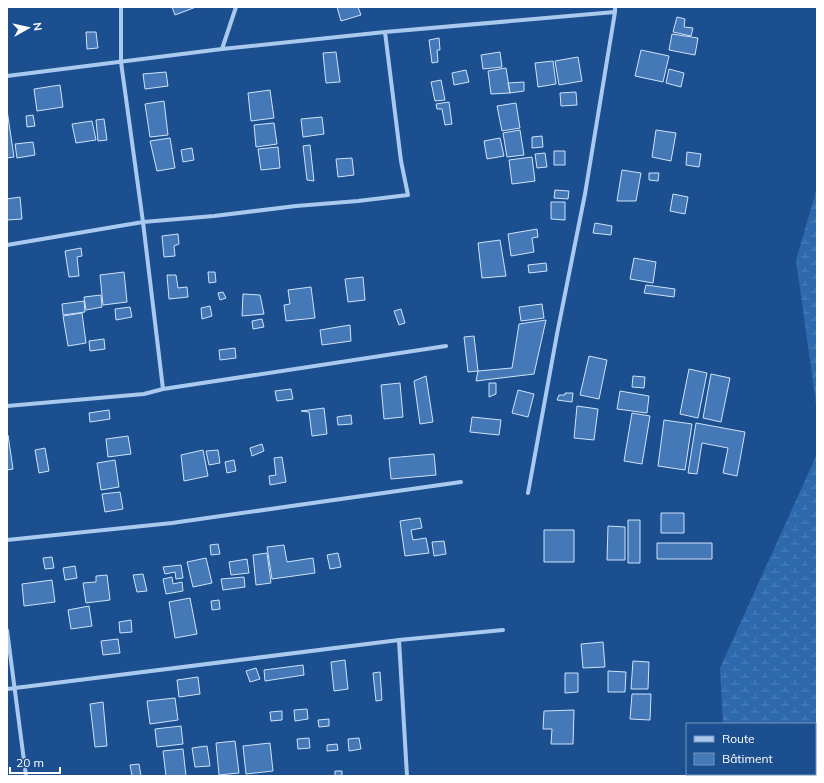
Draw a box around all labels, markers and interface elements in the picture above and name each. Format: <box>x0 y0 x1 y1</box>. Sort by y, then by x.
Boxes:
north arrow <box>8 8 48 48</box>
text: N <box>30 22 45 32</box>
legend <box>686 723 816 775</box>
text: Route <box>722 731 755 746</box>
scale bar <box>10 749 60 775</box>
text: Bâtiment <box>722 751 773 766</box>
text: 20 m <box>16 755 44 770</box>

